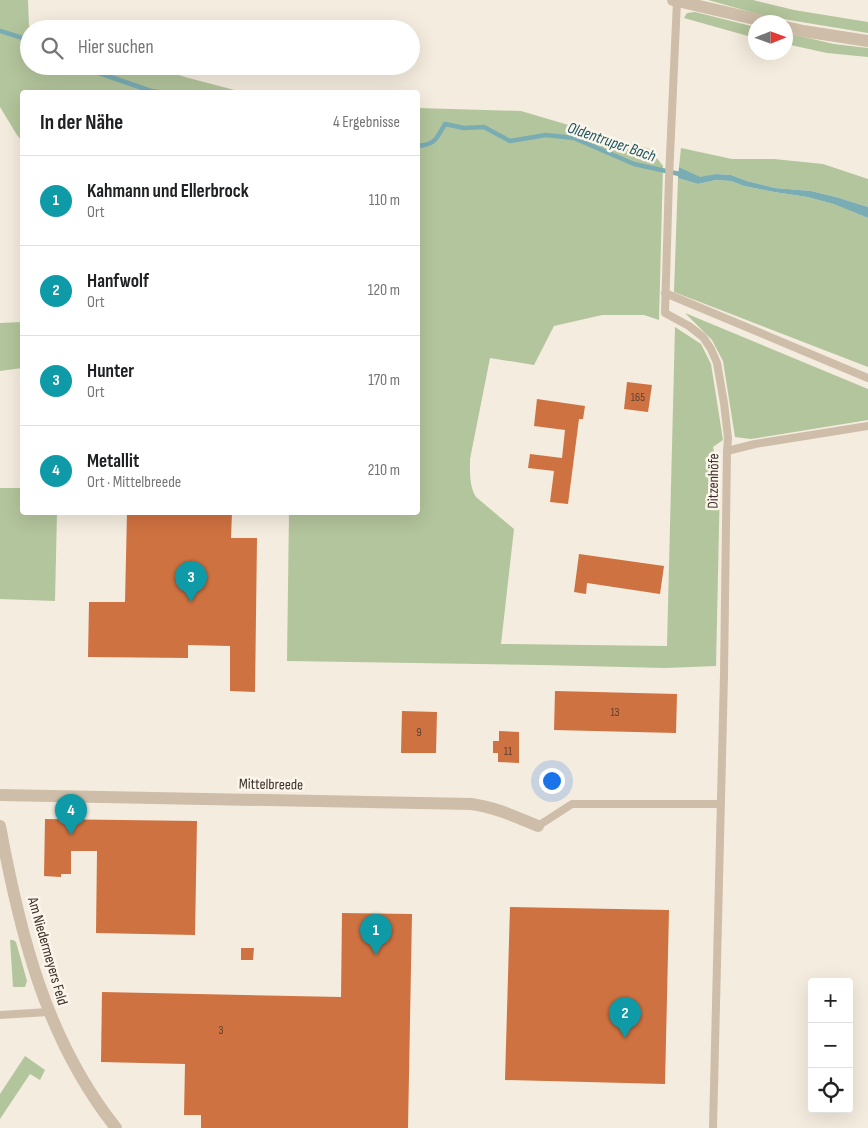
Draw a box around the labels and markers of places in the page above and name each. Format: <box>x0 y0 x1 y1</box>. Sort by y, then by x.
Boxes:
pin: 3 <box>175 561 207 602</box>
pin: 4 <box>55 794 87 835</box>
pin: 1 <box>360 914 392 955</box>
pin: 2 <box>609 997 641 1038</box>

